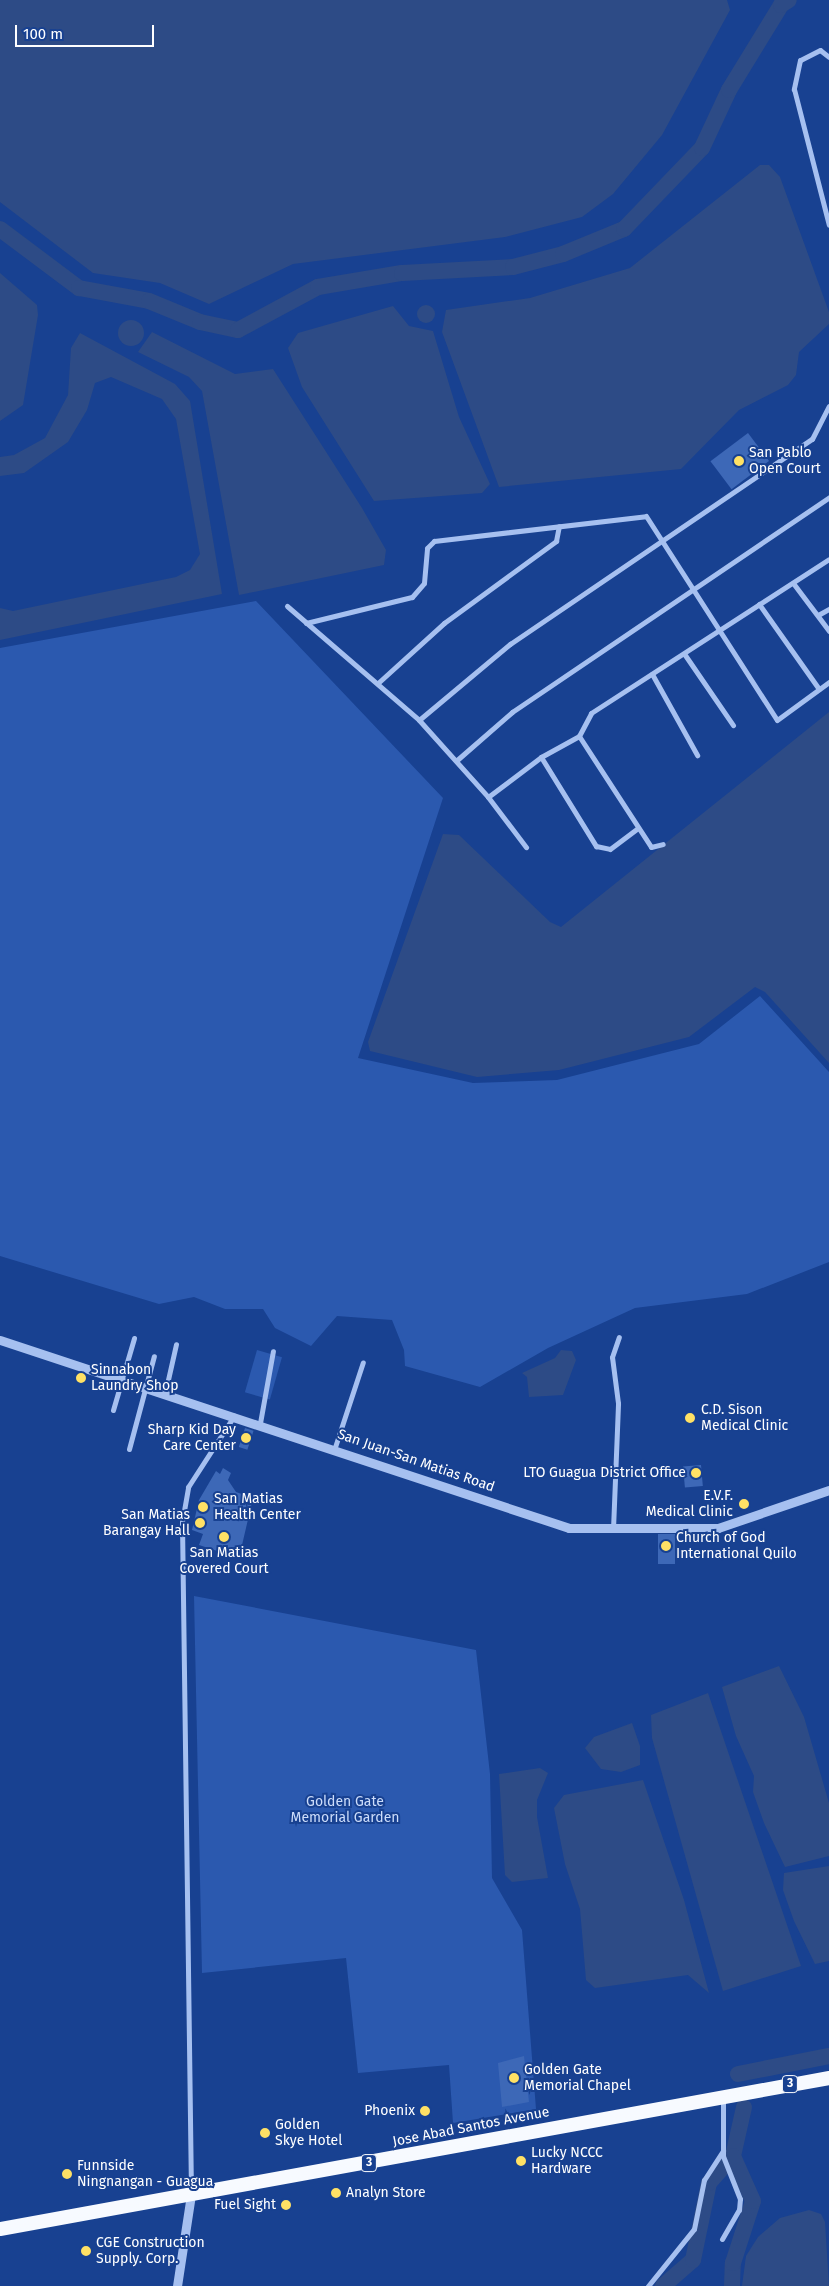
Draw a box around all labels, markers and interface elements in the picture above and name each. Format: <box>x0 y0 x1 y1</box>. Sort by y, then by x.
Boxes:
scale bar <box>18 15 156 47</box>
text: 100 m <box>23 25 63 43</box>
place label: San Pablo Open Court <box>749 445 821 478</box>
marker: San Pablo Open Court <box>733 455 745 467</box>
place label: Sinnabon Laundry Shop <box>91 1362 178 1394</box>
marker: Sinnabon Laundry Shop <box>75 1372 87 1384</box>
place label: C.D. Sison Medical Clinic <box>701 1402 788 1434</box>
marker: C.D. Sison Medical Clinic <box>683 1411 697 1425</box>
place label: Sharp Kid Day Care Center <box>148 1422 236 1454</box>
street label: San Juan-San Matias Road <box>335 1426 497 1496</box>
marker: Sharp Kid Day Care Center <box>240 1432 252 1444</box>
place label: LTO Guagua District Office <box>523 1465 686 1481</box>
marker: LTO Guagua District Office <box>690 1467 702 1479</box>
place label: E.V.F. Medical Clinic <box>646 1488 733 1520</box>
place label: San Matias Health Center <box>214 1491 301 1524</box>
marker: E.V.F. Medical Clinic <box>737 1497 751 1511</box>
marker: San Matias Health Center <box>196 1500 210 1514</box>
place label: San Matias Barangay Hall <box>103 1507 190 1540</box>
marker: San Matias Barangay Hall <box>194 1517 206 1529</box>
place label: Church of God International Quilo <box>676 1530 797 1562</box>
marker: San Matias Covered Court <box>218 1531 230 1543</box>
marker: Church of God International Quilo <box>660 1540 672 1552</box>
place label: San Matias Covered Court <box>179 1545 269 1578</box>
park label: Golden Gate Memorial Garden <box>291 1794 399 1826</box>
place label: Golden Gate Memorial Chapel <box>524 2062 631 2094</box>
marker: Golden Gate Memorial Chapel <box>508 2072 520 2084</box>
road number: 3 <box>781 2074 799 2094</box>
place label: Phoenix <box>364 2103 415 2119</box>
street label: Jose Abad Santos Avenue <box>391 2104 551 2150</box>
marker: Phoenix <box>419 2105 431 2117</box>
place label: Golden Skye Hotel <box>275 2117 342 2150</box>
marker: Golden Skye Hotel <box>259 2127 271 2139</box>
place label: Lucky NCCC Hardware <box>531 2145 603 2178</box>
road number: 3 <box>360 2154 378 2172</box>
marker: Lucky NCCC Hardware <box>515 2155 527 2167</box>
place label: Funnside Ningnangan - Guagua <box>77 2158 213 2190</box>
marker: Funnside Ningnangan - Guagua <box>61 2168 73 2180</box>
place label: Analyn Store <box>346 2185 426 2201</box>
marker: Analyn Store <box>330 2187 342 2199</box>
place label: Fuel Sight <box>214 2197 276 2213</box>
marker: Fuel Sight <box>280 2199 292 2211</box>
place label: CGE Construction Supply. Corp. <box>96 2235 205 2268</box>
marker: CGE Construction Supply. Corp. <box>80 2245 92 2257</box>

